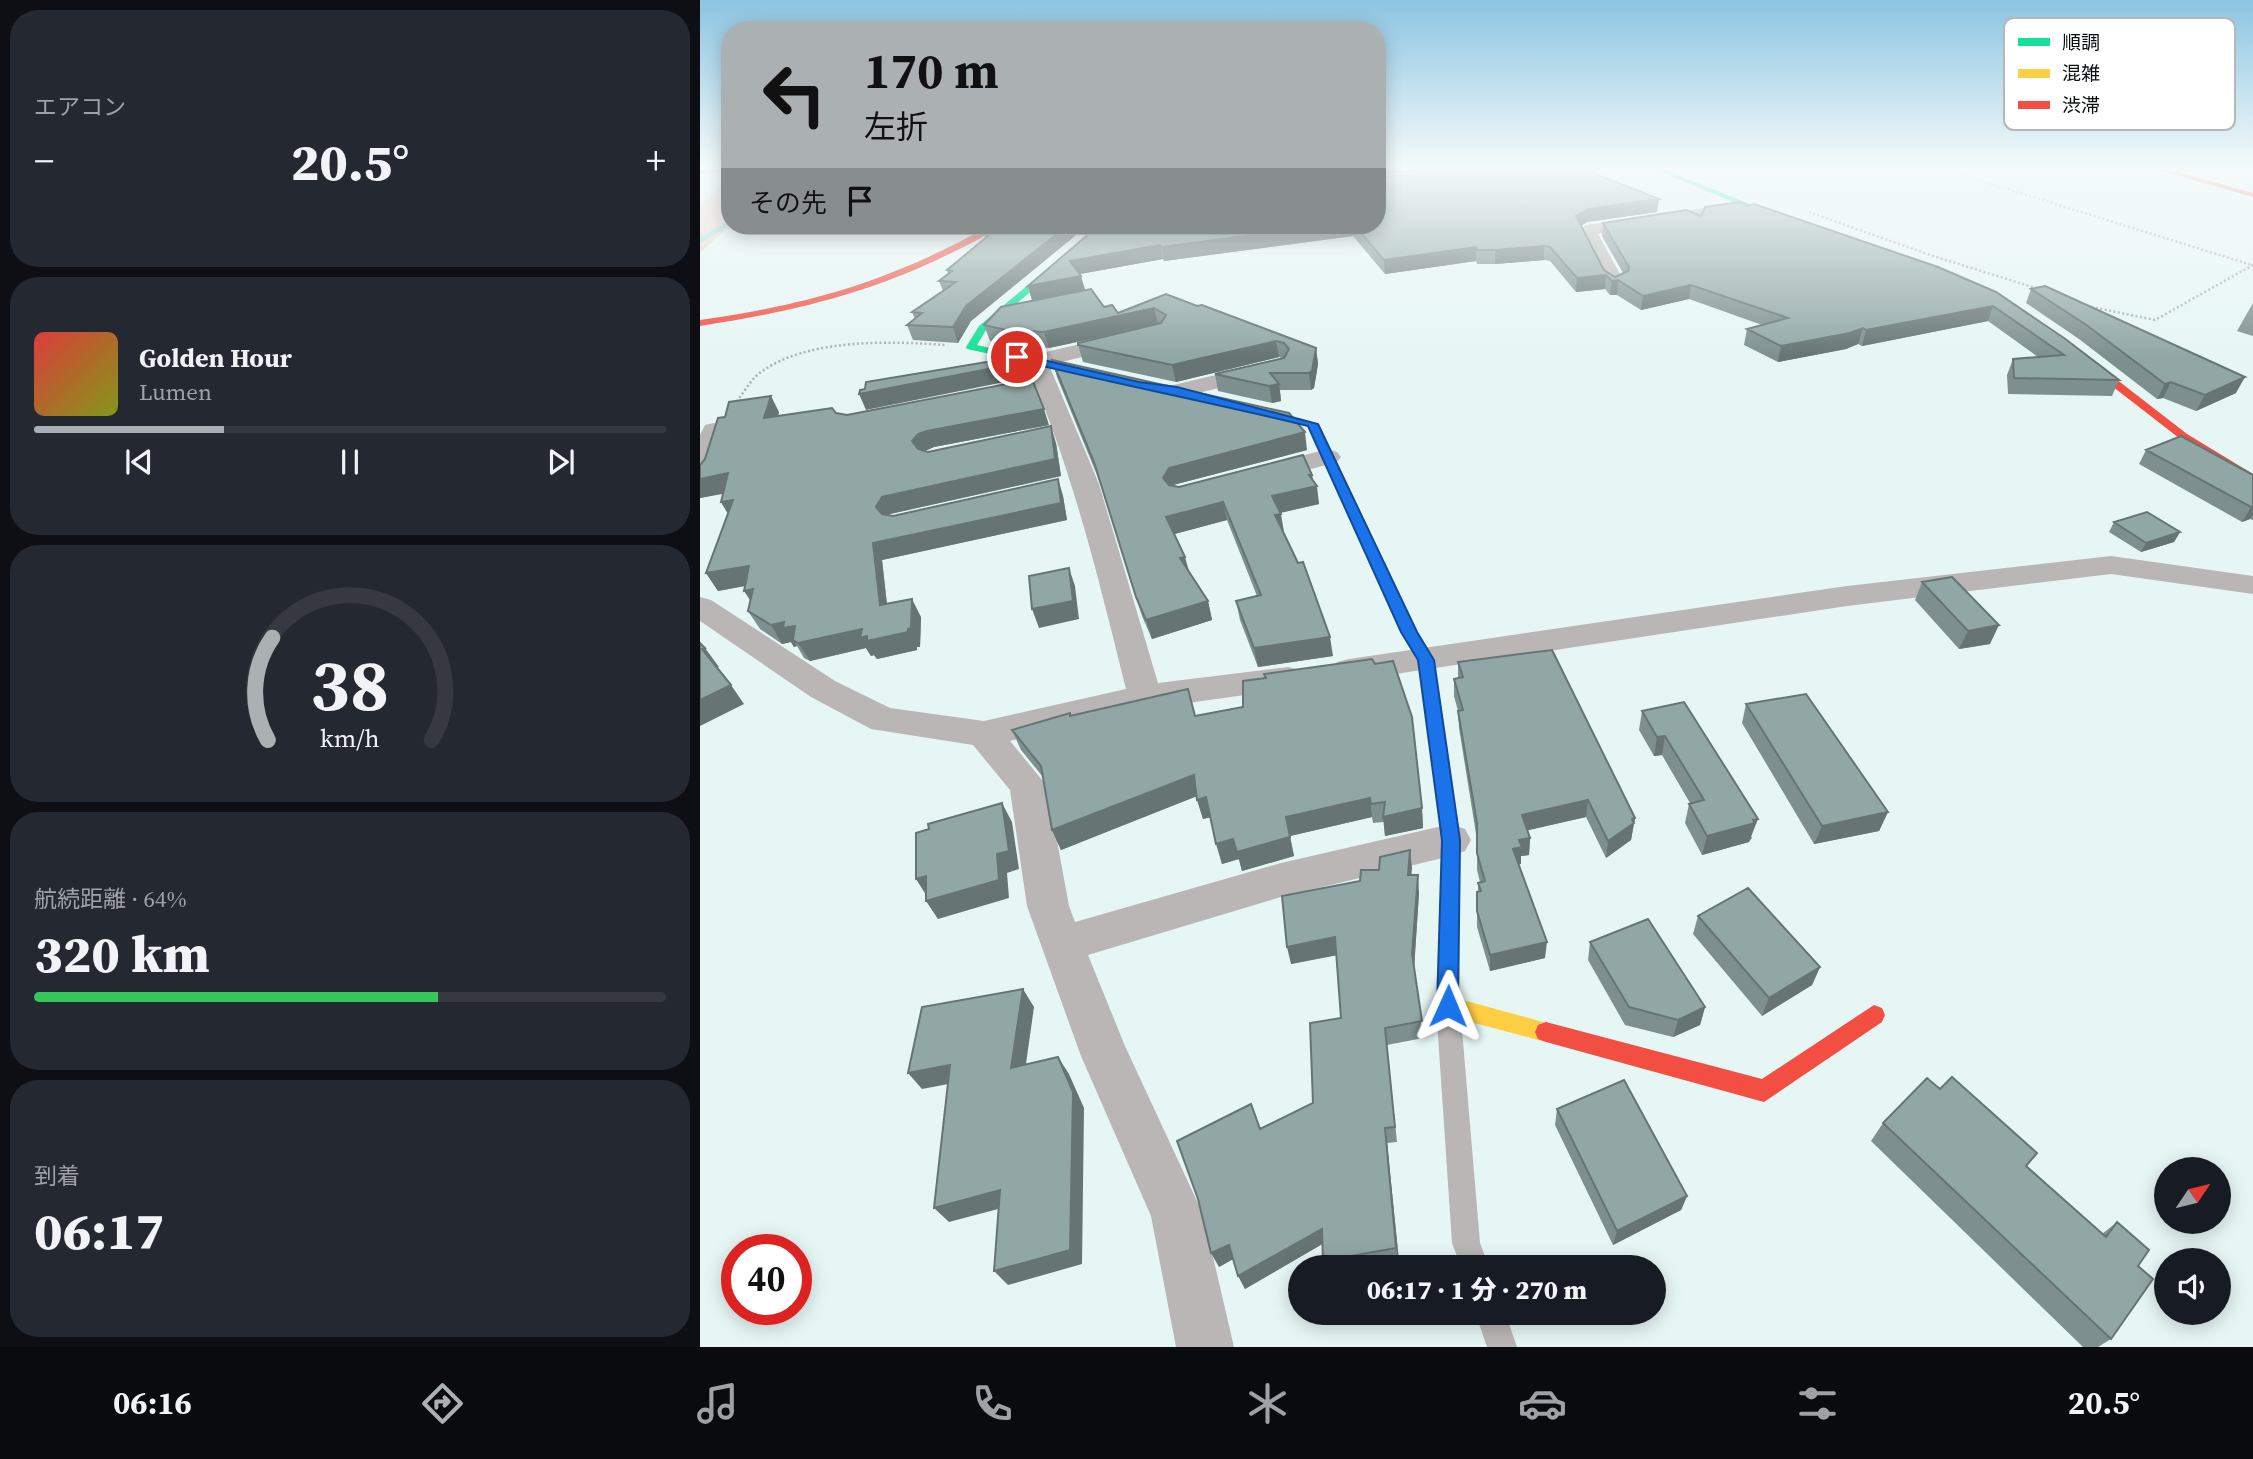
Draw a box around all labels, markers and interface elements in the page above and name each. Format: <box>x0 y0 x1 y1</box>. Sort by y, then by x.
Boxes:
legend <box>2004 18 2235 130</box>
text: 順調 <box>2062 29 2100 55</box>
text: 170 m <box>864 37 999 104</box>
icon: left <box>749 49 840 140</box>
text: 混雑 <box>2062 60 2100 86</box>
text: エアコン <box>34 91 126 123</box>
text: 渋滞 <box>2062 92 2100 118</box>
text: 左折 <box>864 105 928 149</box>
text: 20.5° <box>291 126 409 197</box>
text: − <box>34 135 54 187</box>
text: + <box>646 135 666 187</box>
icon: arrive <box>841 182 879 220</box>
text: その先 <box>749 185 827 221</box>
pin <box>987 327 1047 387</box>
icon: arrive <box>998 338 1036 376</box>
text: Golden Hour <box>139 340 292 376</box>
text: Lumen <box>139 376 212 408</box>
icon: previous <box>120 443 158 481</box>
icon: pause <box>331 443 369 481</box>
icon: next <box>542 443 580 481</box>
text: 38 <box>311 635 389 734</box>
text: km/h <box>320 720 380 754</box>
text: 航続距離 · 64% <box>34 883 187 915</box>
text: 320 km <box>34 918 210 989</box>
position arrow <box>1411 969 1485 1043</box>
north arrow <box>2154 1157 2231 1234</box>
map controls <box>2154 1157 2231 1325</box>
text: 到着 <box>34 1160 80 1192</box>
text: 06:17 <box>34 1195 164 1266</box>
speed limit sign: 40 <box>721 1234 812 1325</box>
button: sound <box>2154 1248 2231 1325</box>
text: 06:17 · 1 分 · 270 m <box>1367 1272 1587 1308</box>
icon: directions <box>418 1379 467 1428</box>
icon: music <box>693 1379 742 1428</box>
icon: phone <box>968 1379 1017 1428</box>
icon: climate <box>1243 1379 1292 1428</box>
icon: car <box>1518 1379 1567 1428</box>
icon: filters <box>1793 1379 1842 1428</box>
text: 06:16 <box>113 1381 192 1425</box>
text: 20.5° <box>2068 1381 2140 1425</box>

